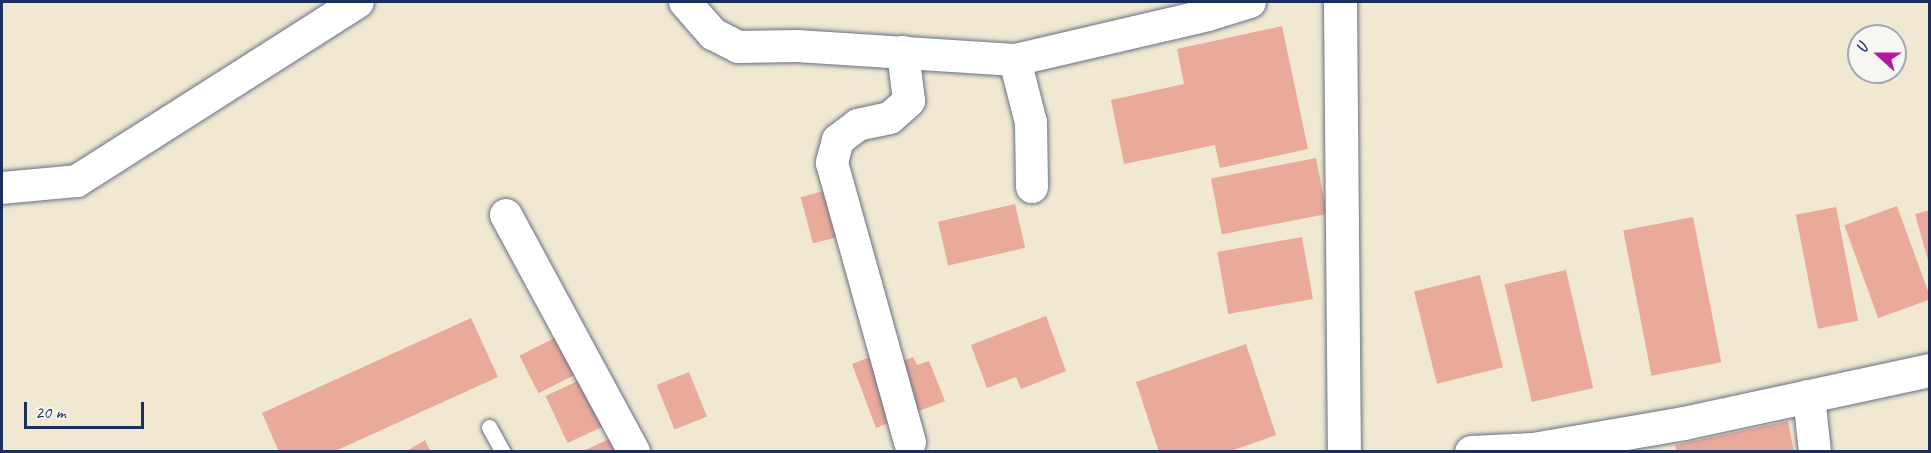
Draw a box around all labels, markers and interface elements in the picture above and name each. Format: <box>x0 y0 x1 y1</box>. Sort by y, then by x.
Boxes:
north arrow <box>1847 24 1907 84</box>
text: U <box>1851 41 1873 55</box>
scale bar <box>27 390 147 428</box>
text: 20 m <box>35 401 66 423</box>

